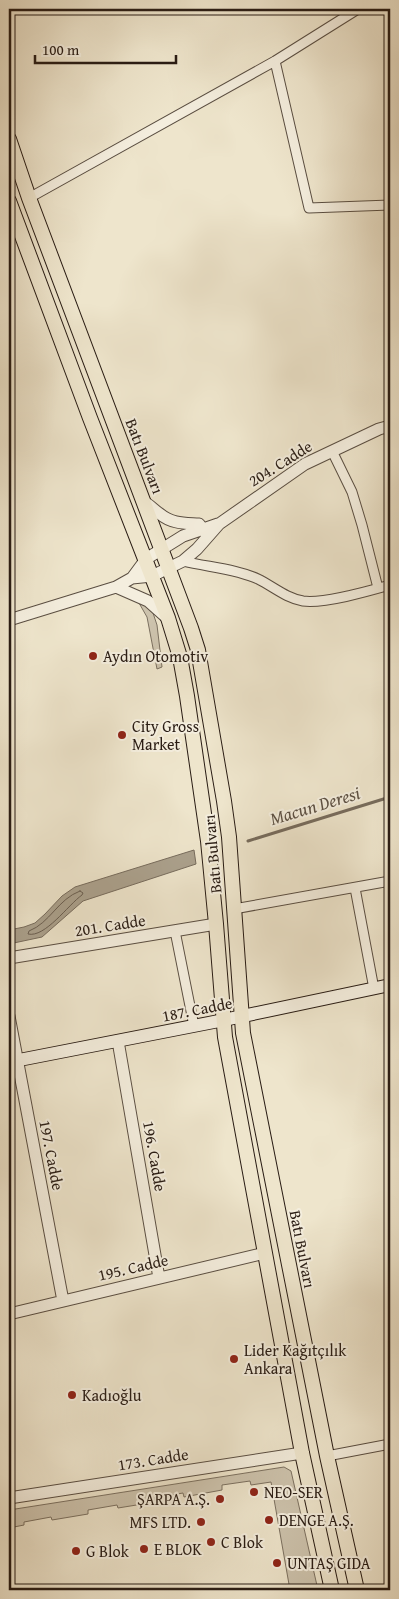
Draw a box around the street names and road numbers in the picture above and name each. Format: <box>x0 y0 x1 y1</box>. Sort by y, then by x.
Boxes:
street label: Batı Bulvarı <box>120 415 171 498</box>
street label: 204. Cadde <box>243 434 317 492</box>
street label: Batı Bulvarı <box>197 813 227 894</box>
street label: 201. Cadde <box>73 908 147 942</box>
street label: 187. Cadde <box>160 990 234 1028</box>
street label: 197. Cadde <box>33 1118 71 1192</box>
street label: 196. Cadde <box>137 1119 173 1193</box>
street label: Batı Bulvarı <box>284 1208 322 1290</box>
street label: 195. Cadde <box>96 1247 170 1287</box>
street label: 173. Cadde <box>116 1442 190 1476</box>

